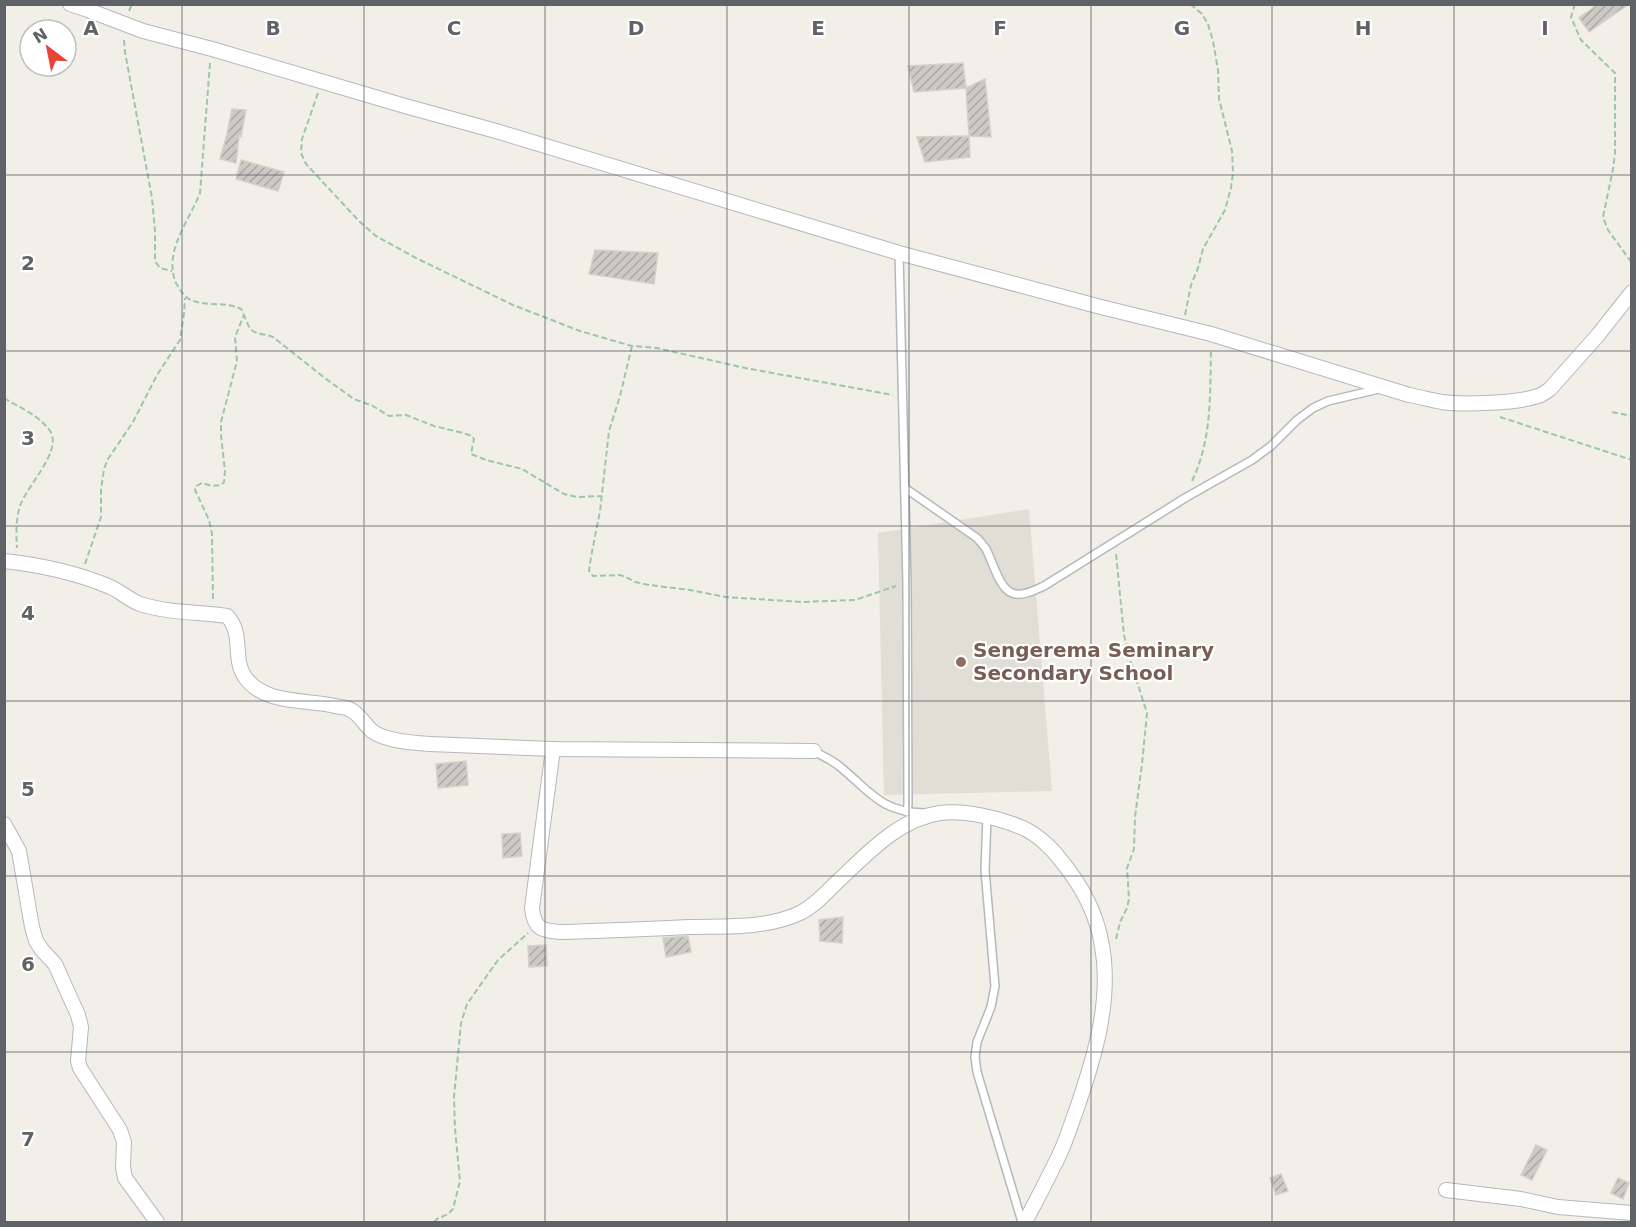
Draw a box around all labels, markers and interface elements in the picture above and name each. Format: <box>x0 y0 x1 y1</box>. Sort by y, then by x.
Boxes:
text: A <box>83 16 99 40</box>
text: B <box>265 16 281 40</box>
text: C <box>447 16 461 40</box>
text: D <box>628 16 644 40</box>
text: E <box>811 16 825 40</box>
text: F <box>993 16 1007 40</box>
text: G <box>1174 16 1190 40</box>
text: H <box>1355 16 1371 40</box>
text: I <box>1541 16 1549 40</box>
north arrow <box>18 18 78 78</box>
text: N <box>30 24 51 47</box>
text: 2 <box>21 251 35 275</box>
text: 3 <box>21 426 35 450</box>
text: 4 <box>21 601 35 625</box>
place label: Sengerema Seminary Secondary School <box>973 638 1214 685</box>
marker: Sengerema Seminary Secondary School <box>954 655 968 669</box>
text: 5 <box>21 777 35 801</box>
text: 6 <box>21 952 35 976</box>
text: 7 <box>21 1127 35 1151</box>

